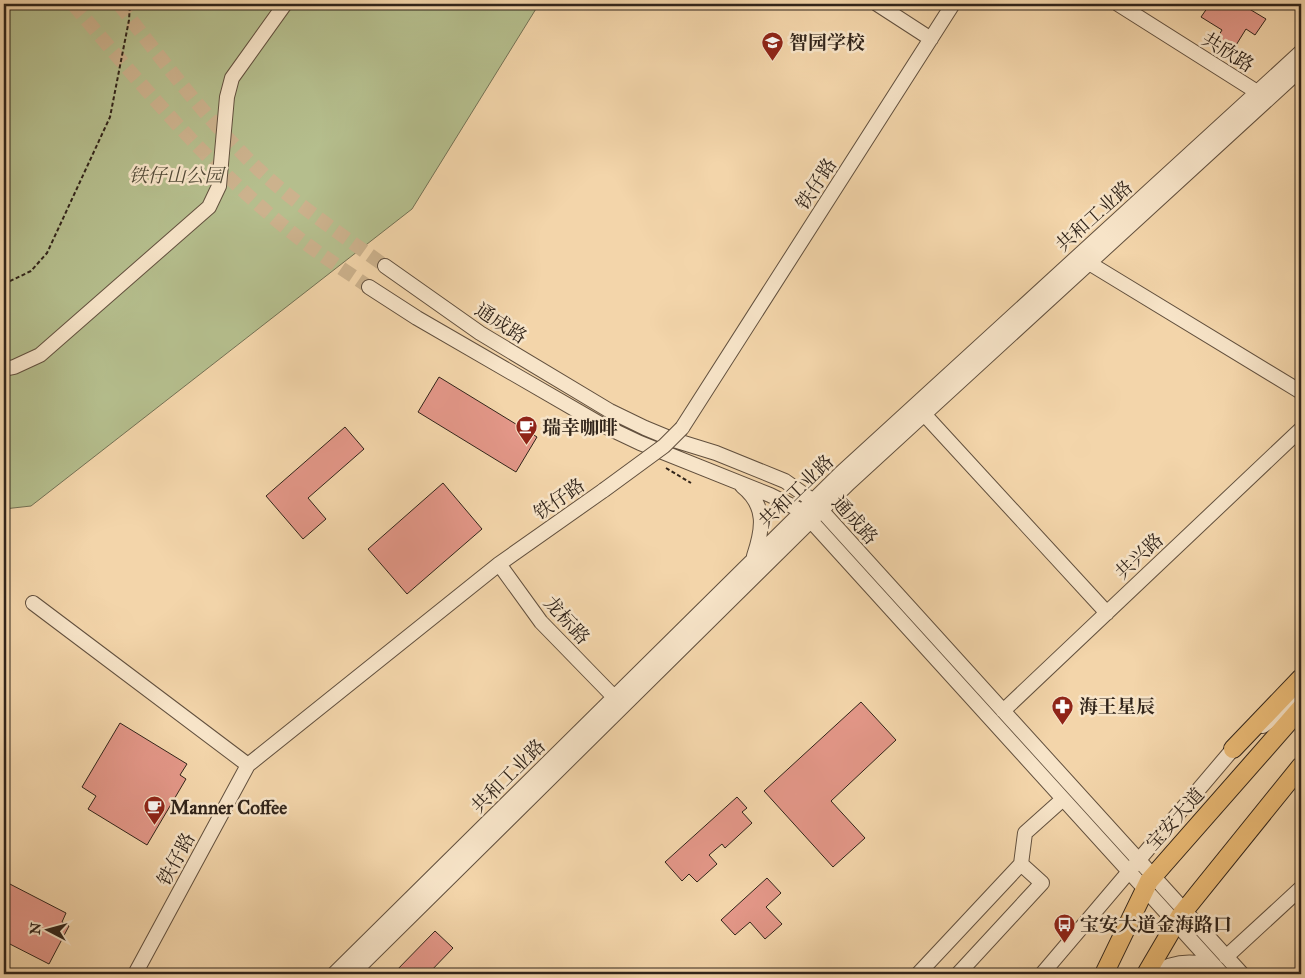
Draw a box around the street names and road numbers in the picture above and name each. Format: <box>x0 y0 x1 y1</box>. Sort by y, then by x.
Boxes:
street label: 共欣路 <box>1198 27 1258 77</box>
street label: 铁仔路 <box>791 154 841 214</box>
street label: 共和工业路 <box>1051 176 1137 256</box>
street label: 通成路 <box>471 298 531 348</box>
street label: 共和工业路 <box>754 450 838 532</box>
street label: 铁仔路 <box>529 473 589 525</box>
street label: 通成路 <box>827 491 883 549</box>
street label: 共兴路 <box>1110 528 1168 584</box>
street label: 龙标路 <box>539 591 595 649</box>
street label: 共和工业路 <box>466 734 550 818</box>
street label: 宝安大道 <box>1141 783 1209 855</box>
street label: 铁仔路 <box>152 828 200 890</box>

